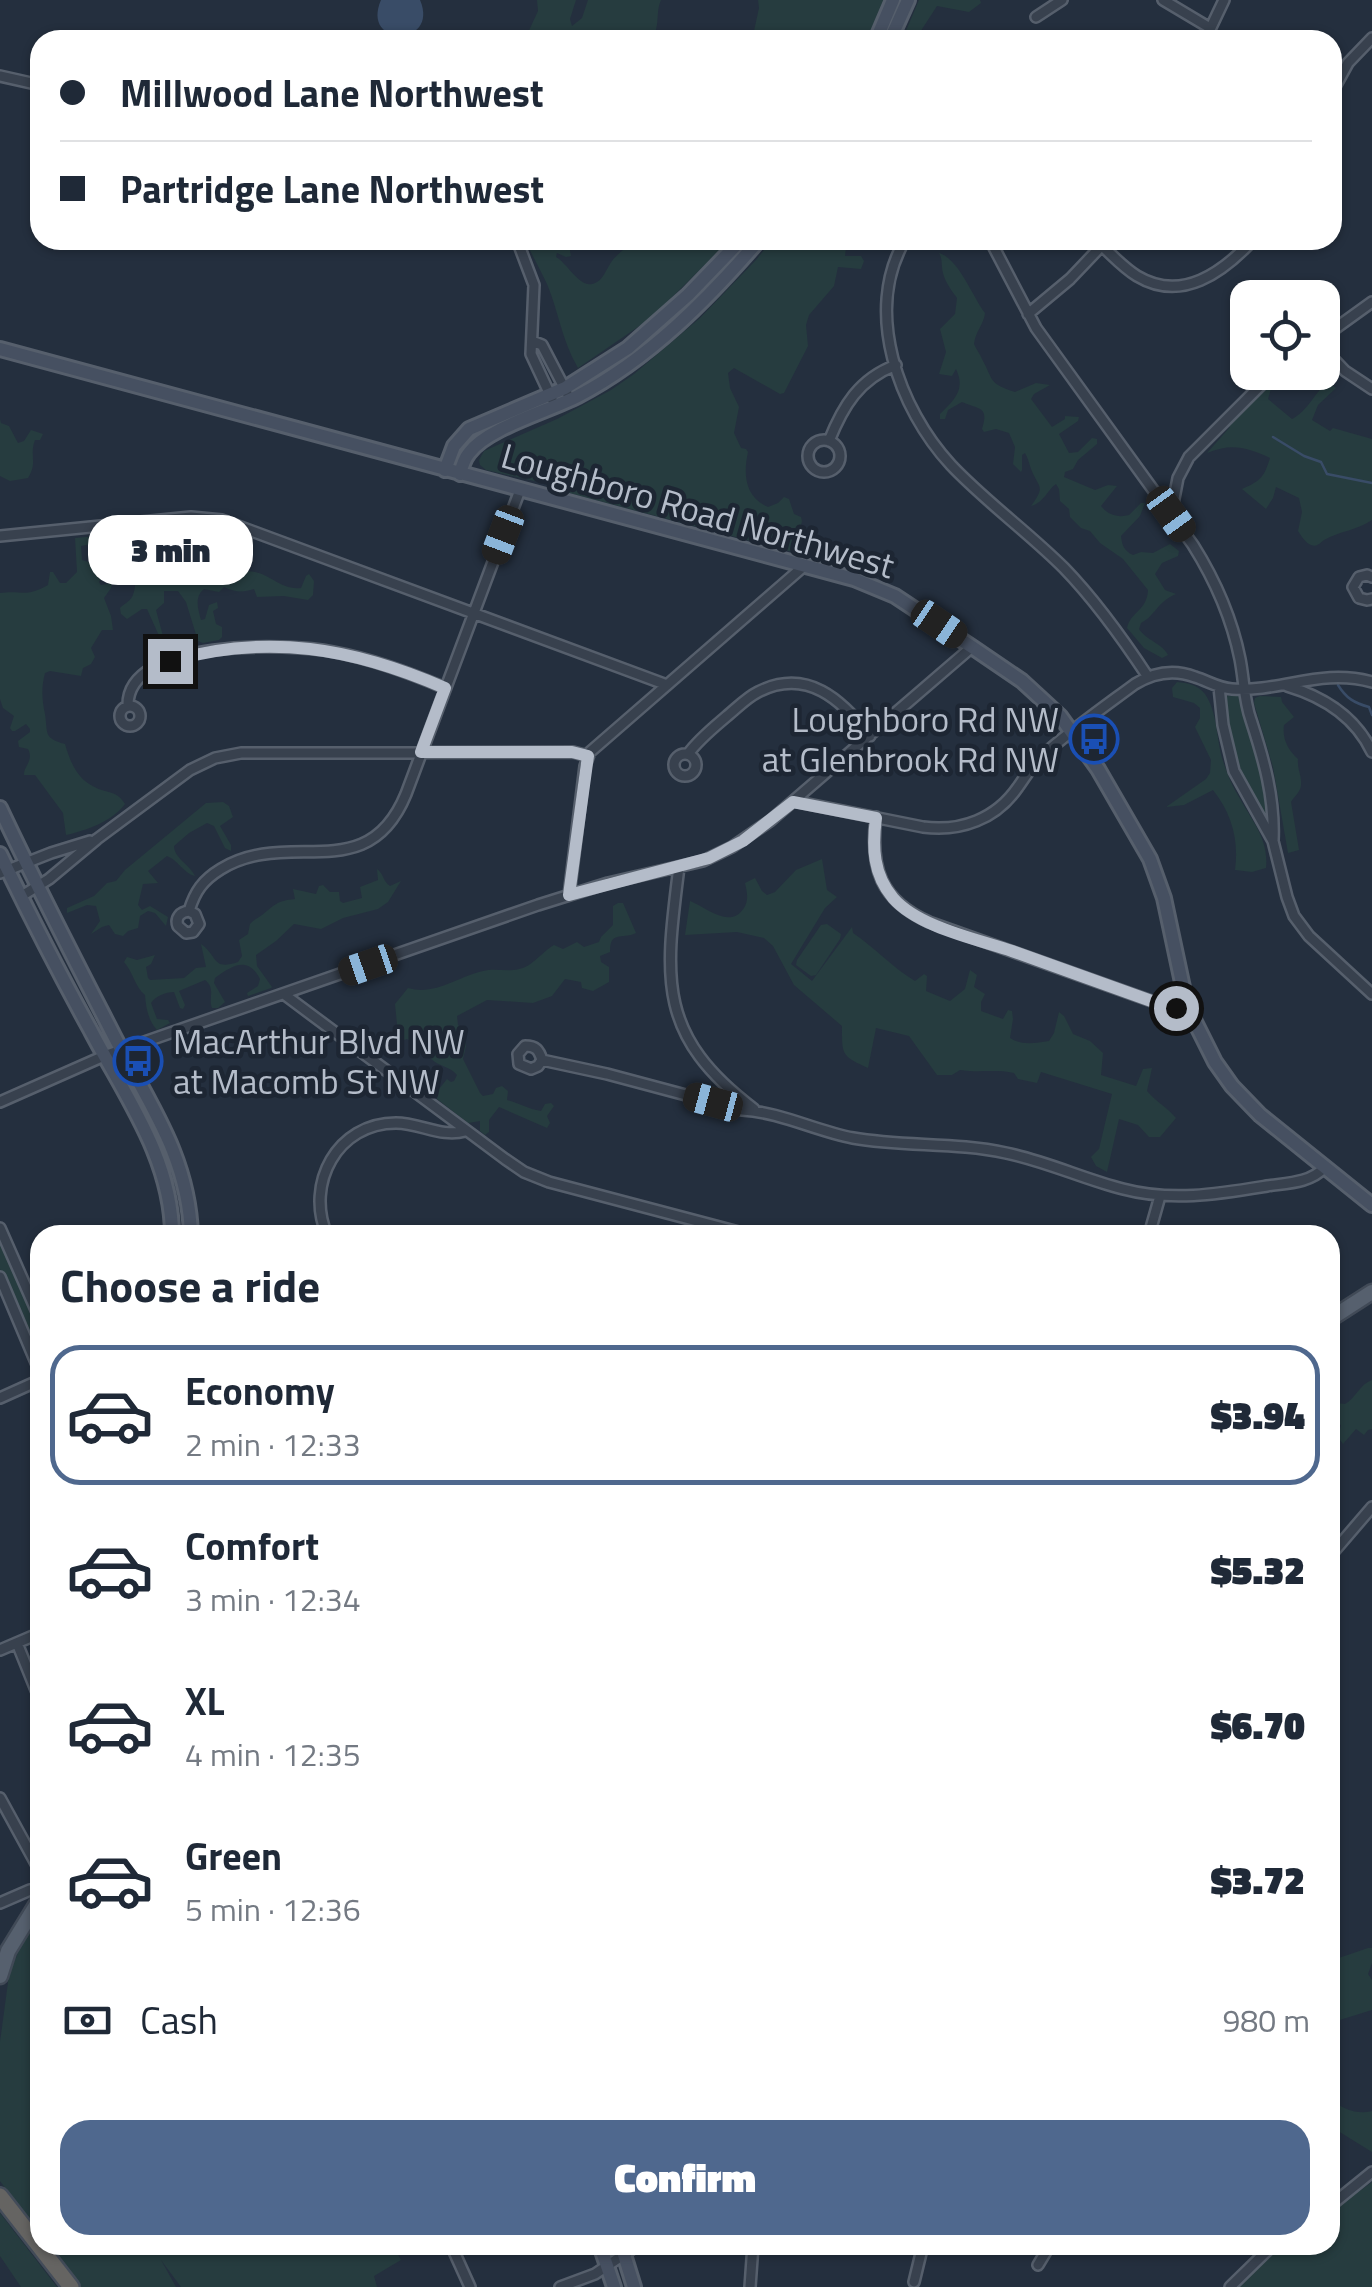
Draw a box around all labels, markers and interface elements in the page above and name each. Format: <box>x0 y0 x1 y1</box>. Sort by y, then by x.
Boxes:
text: Millwood Lane Northwest <box>120 64 544 122</box>
text: Partridge Lane Northwest <box>120 160 544 218</box>
map controls <box>1230 280 1340 390</box>
button: locate <box>1230 280 1340 390</box>
street label: Loughboro Road Northwest <box>495 428 901 592</box>
car <box>1141 481 1201 547</box>
car <box>478 502 528 568</box>
callout: 3 min <box>88 516 252 586</box>
text: 3 min <box>131 526 210 574</box>
car <box>906 595 972 653</box>
route end <box>148 639 193 684</box>
place label: Loughboro Rd NW at Glenbrook Rd NW <box>762 692 1059 786</box>
bus stop icon: Loughboro Rd NW at Glenbrook Rd NW <box>1068 713 1120 765</box>
car <box>335 941 401 989</box>
route start <box>1154 986 1199 1031</box>
place label: MacArthur Blvd NW at Macomb St NW <box>173 1014 465 1108</box>
bus stop icon: MacArthur Blvd NW at Macomb St NW <box>112 1035 164 1087</box>
car <box>680 1080 746 1124</box>
text: Choose a ride <box>60 1251 320 1319</box>
text: Economy <box>185 1362 335 1420</box>
icon: car <box>65 1370 155 1460</box>
text: $3.94 <box>1211 1386 1305 1444</box>
text: 2 min · 12:33 <box>185 1420 361 1468</box>
text: Comfort <box>185 1517 319 1575</box>
icon: car <box>65 1525 155 1615</box>
text: $5.32 <box>1211 1541 1305 1599</box>
text: 3 min · 12:34 <box>185 1575 361 1623</box>
text: XL <box>185 1672 225 1730</box>
icon: car <box>65 1680 155 1770</box>
text: $6.70 <box>1211 1696 1305 1754</box>
text: 4 min · 12:35 <box>185 1730 361 1778</box>
text: Green <box>185 1827 282 1885</box>
icon: car <box>65 1835 155 1925</box>
text: $3.72 <box>1211 1851 1305 1909</box>
text: 5 min · 12:36 <box>185 1885 361 1933</box>
text: Cash <box>140 1991 218 2049</box>
icon: cash <box>60 1993 115 2048</box>
text: 980 m <box>1222 1996 1310 2044</box>
button: Confirm <box>60 2120 1310 2235</box>

